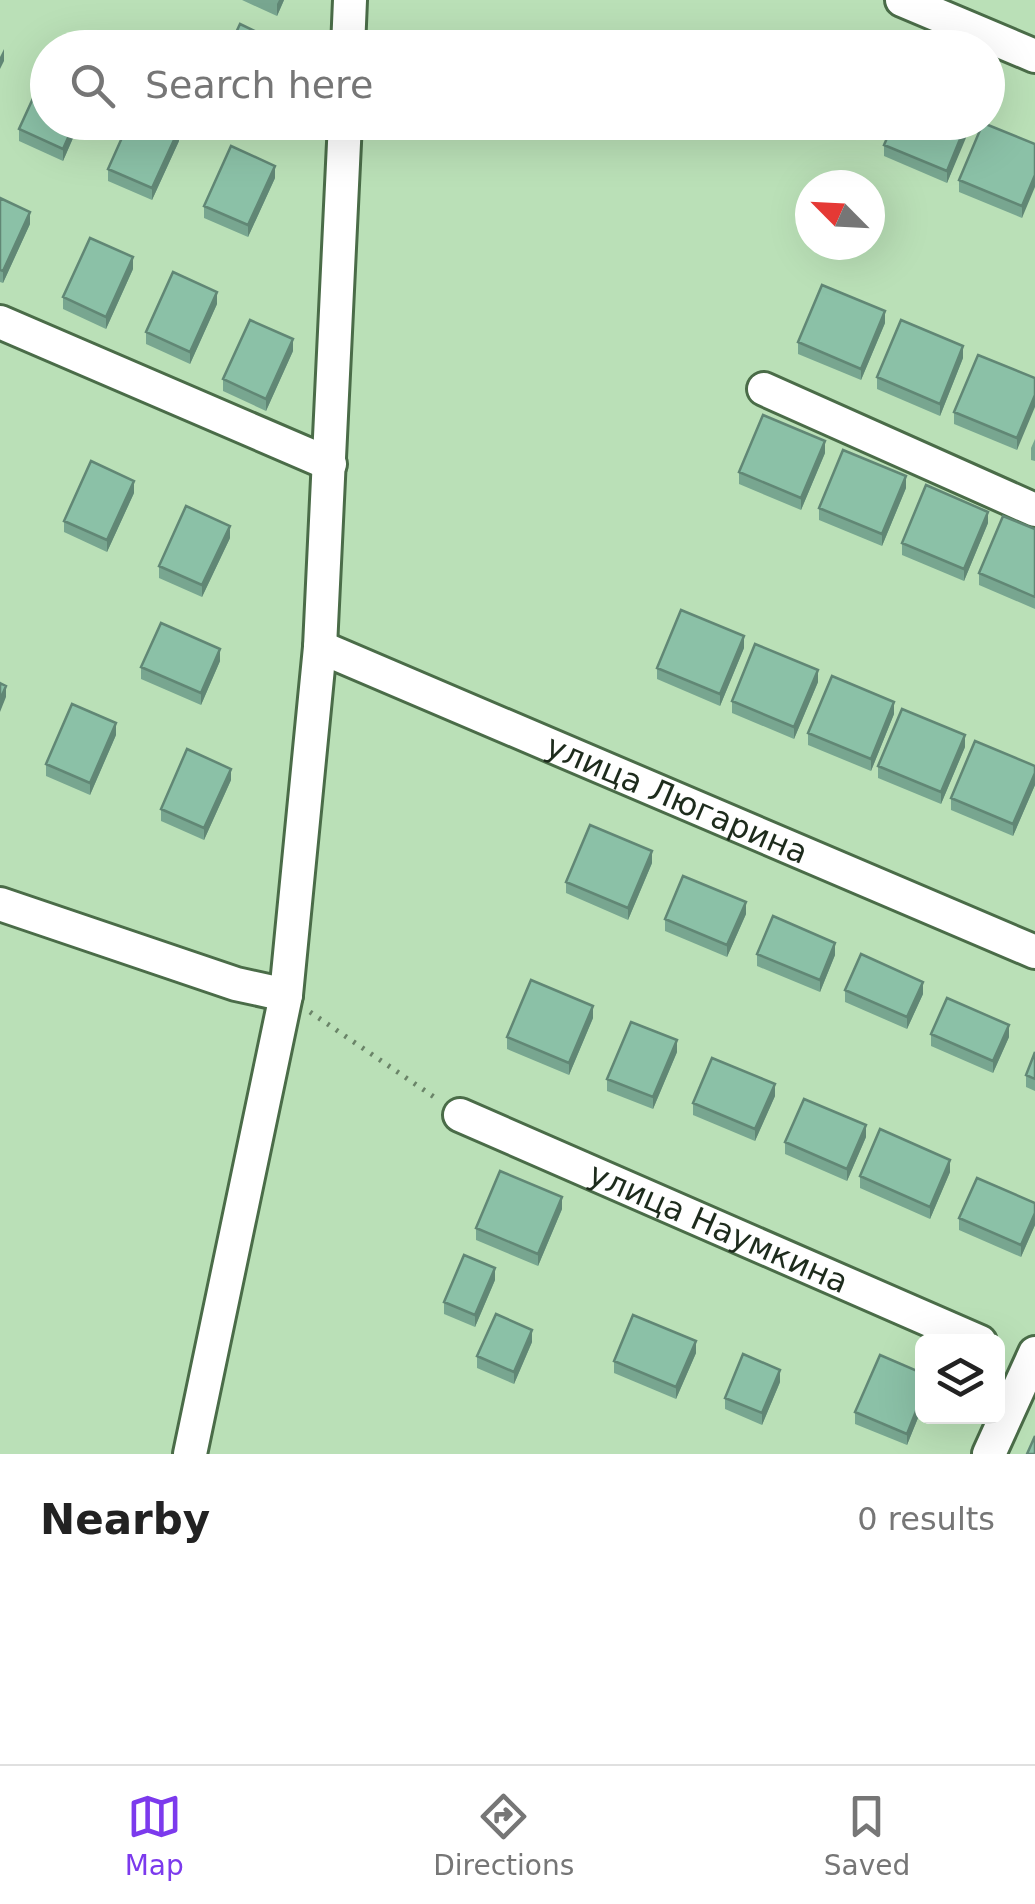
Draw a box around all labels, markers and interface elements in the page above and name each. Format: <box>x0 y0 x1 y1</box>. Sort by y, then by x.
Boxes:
search box <box>30 30 1005 140</box>
icon: search <box>65 58 120 113</box>
text: Search here <box>145 63 373 107</box>
north arrow <box>795 170 885 260</box>
street label: улица Люгарина <box>540 727 813 872</box>
street label: улица Наумкина <box>583 1155 854 1301</box>
map controls <box>915 1334 1005 1424</box>
button: layers <box>915 1334 1005 1424</box>
text: Nearby <box>40 1495 210 1544</box>
text: 0 results <box>857 1500 995 1538</box>
tab: Map <box>125 1789 184 1882</box>
tab: Directions <box>433 1789 574 1882</box>
tab: Saved <box>824 1789 910 1882</box>

